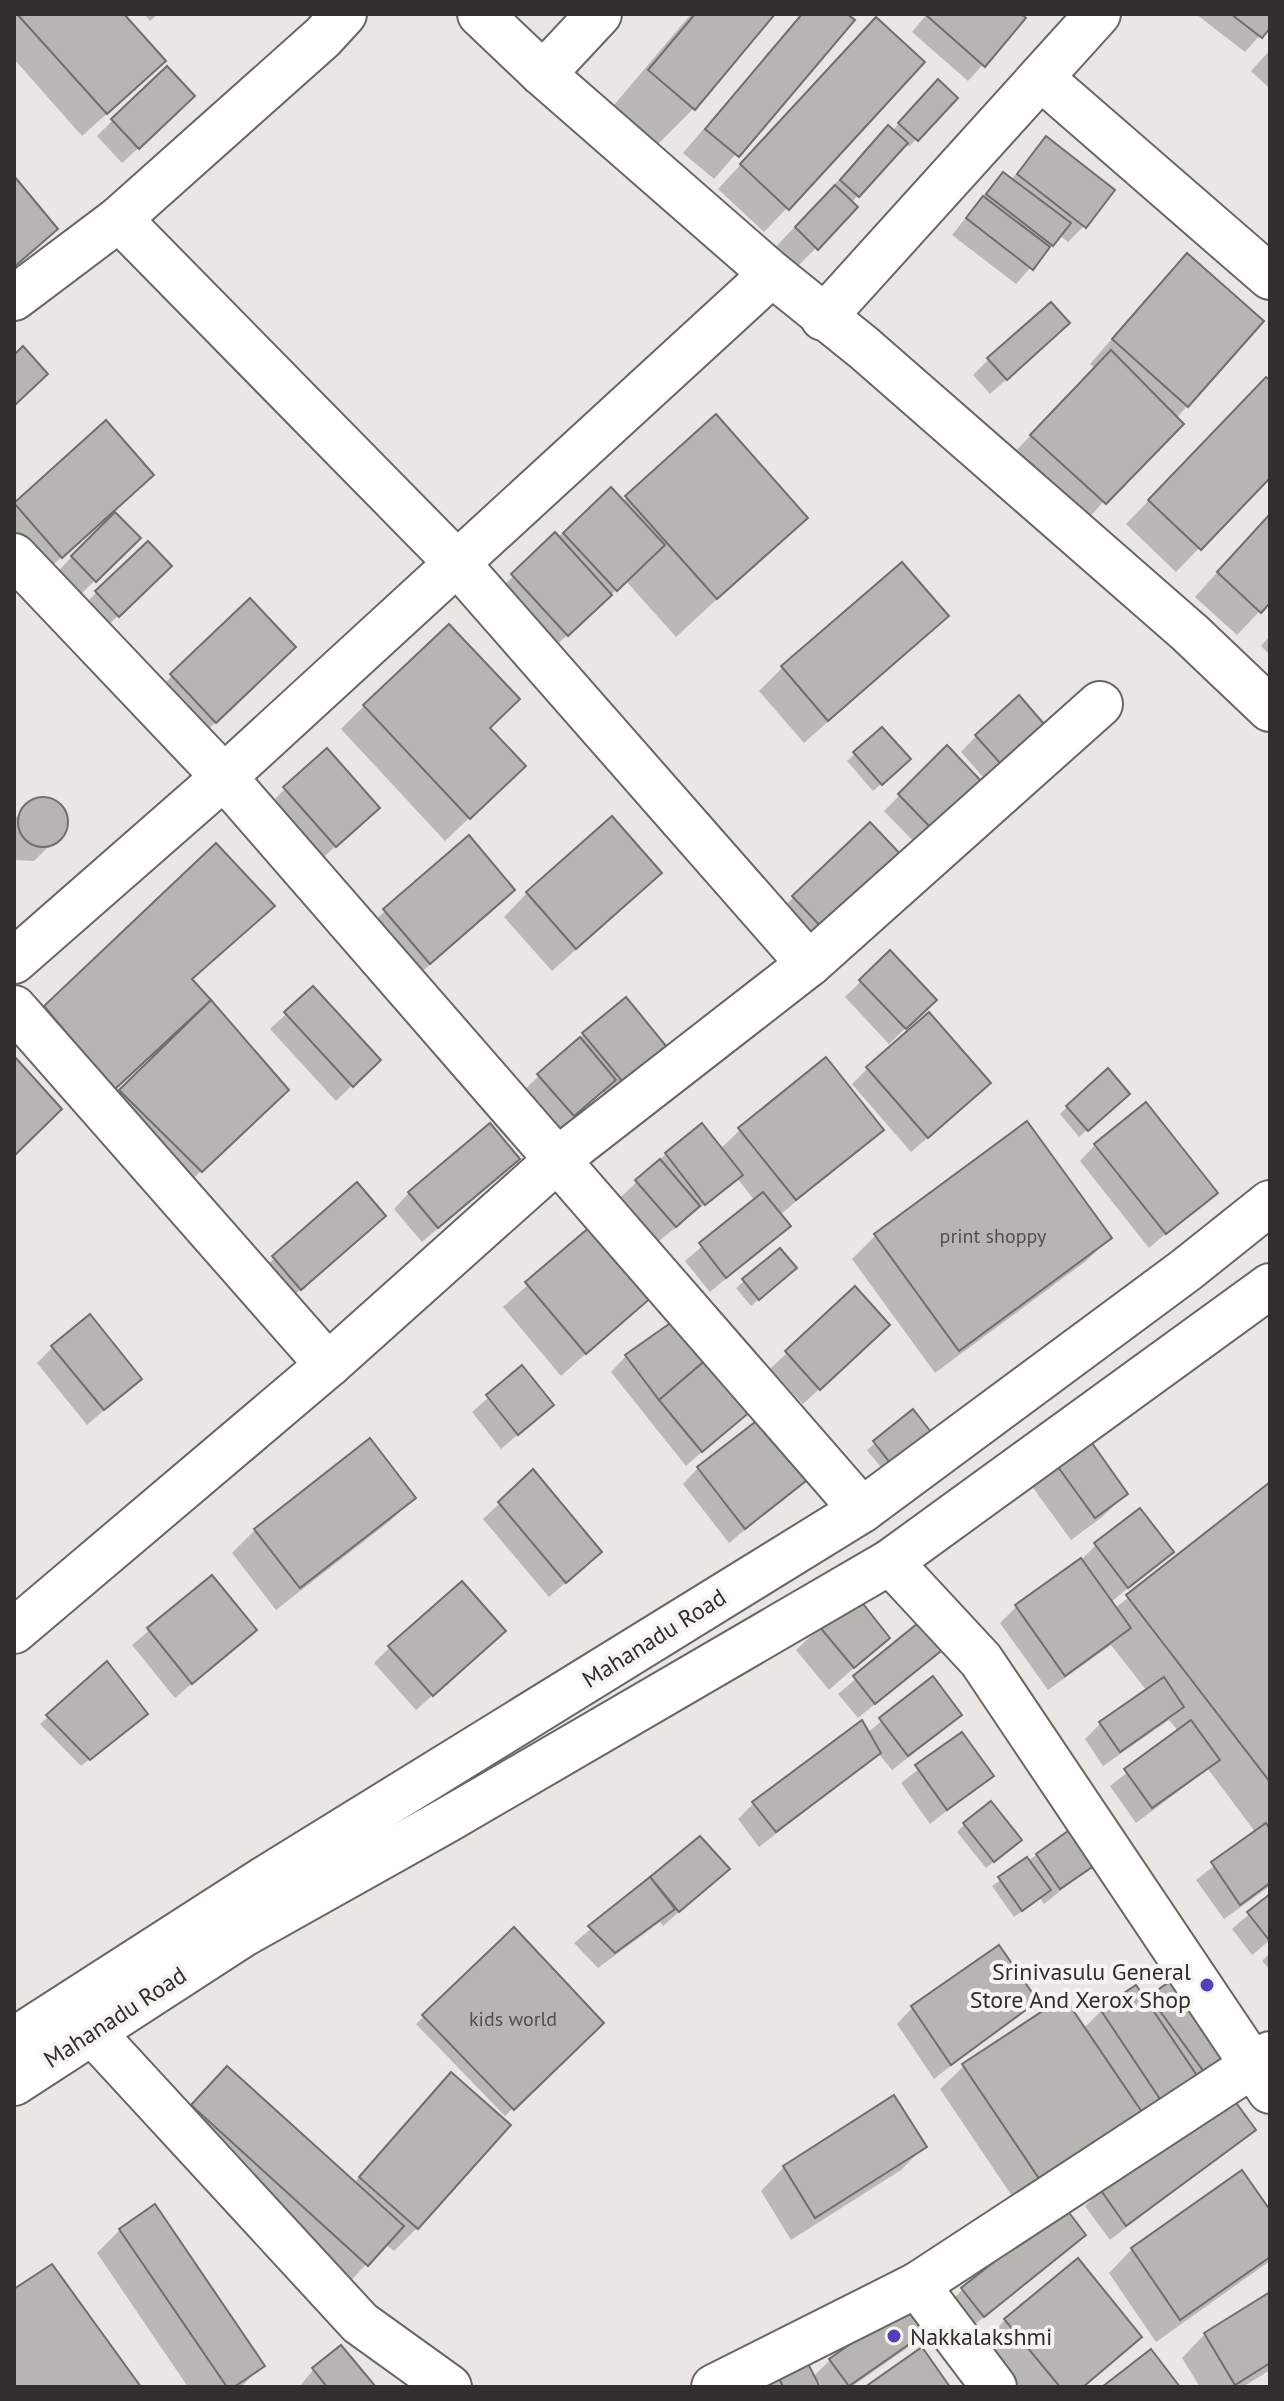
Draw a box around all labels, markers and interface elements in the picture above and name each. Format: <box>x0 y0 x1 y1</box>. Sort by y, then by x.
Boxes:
house number: print shoppy <box>940 1223 1047 1249</box>
street label: Mahanadu Road <box>576 1581 732 1695</box>
place label: Srinivasulu General Store And Xerox Shop <box>970 1956 1191 2015</box>
street label: Mahanadu Road <box>38 1959 192 2075</box>
marker: Srinivasulu General Store And Xerox Shop <box>1198 1976 1216 1994</box>
house number: kids world <box>469 2006 557 2032</box>
place label: Nakkalakshmi <box>910 2321 1053 2352</box>
marker: Nakkalakshmi <box>885 2327 903 2345</box>

